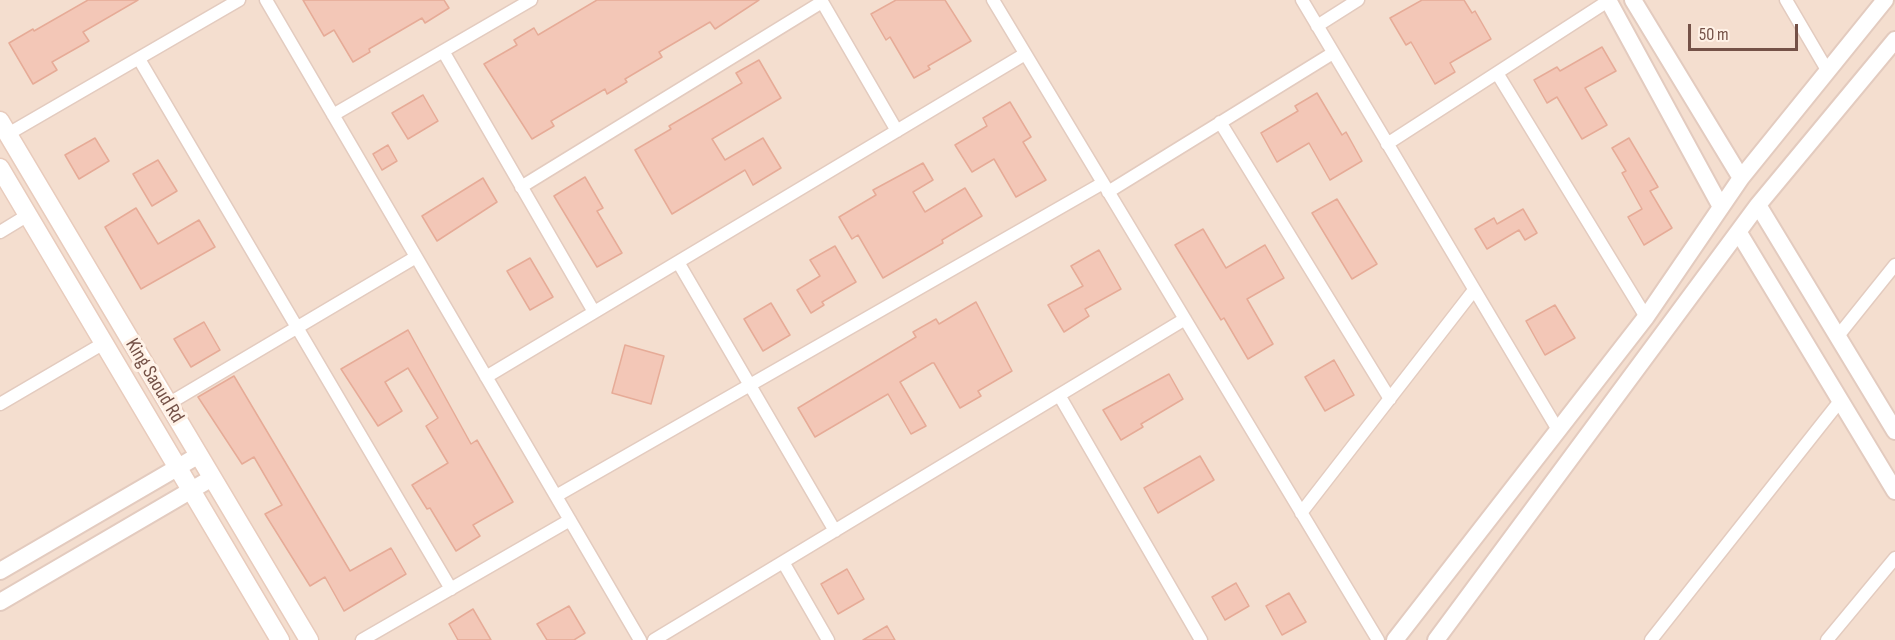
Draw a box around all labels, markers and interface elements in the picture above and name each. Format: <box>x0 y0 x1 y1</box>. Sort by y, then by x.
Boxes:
scale bar <box>1691 12 1800 50</box>
text: 50 m <box>1699 24 1729 45</box>
street label: King Saoud Rd <box>119 334 189 428</box>

